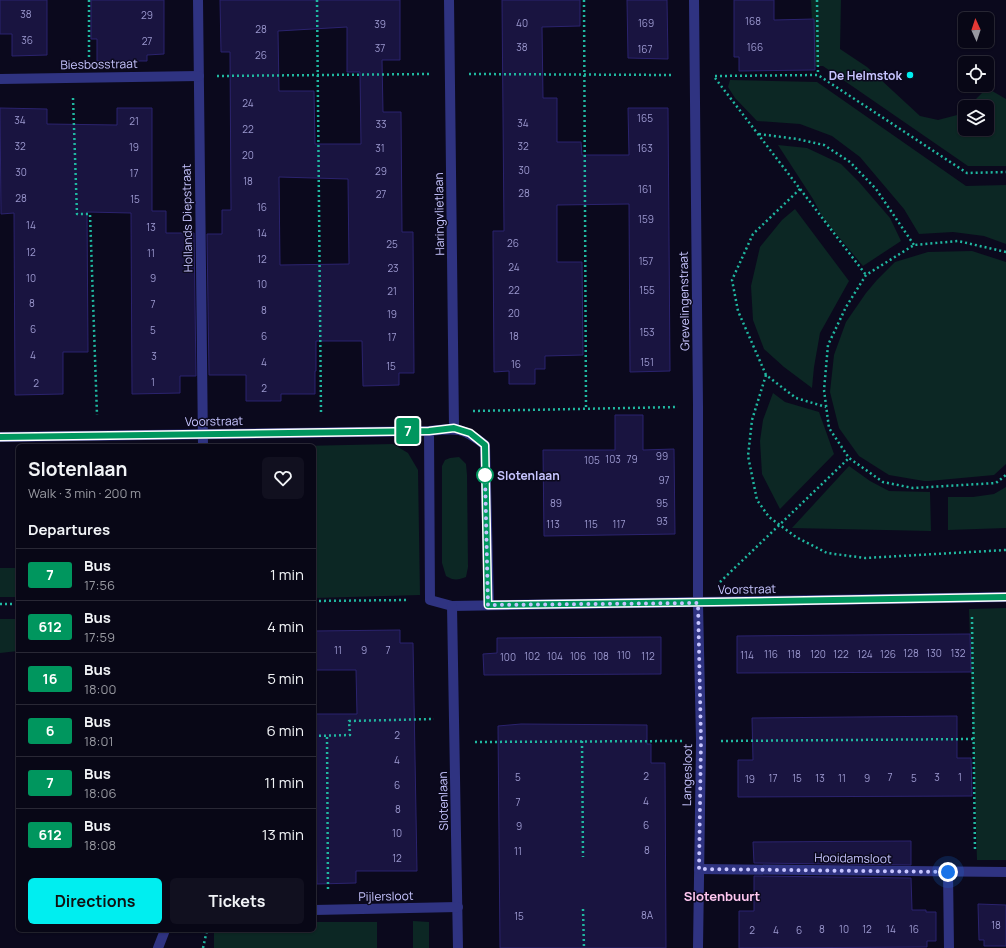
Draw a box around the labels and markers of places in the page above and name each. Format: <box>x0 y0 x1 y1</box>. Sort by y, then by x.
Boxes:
place label: De Helmstok <box>829 67 903 84</box>
marker: De Helmstok <box>905 70 915 80</box>
marker: Slotenlaan <box>476 466 494 484</box>
place label: Slotenlaan <box>497 467 560 484</box>

